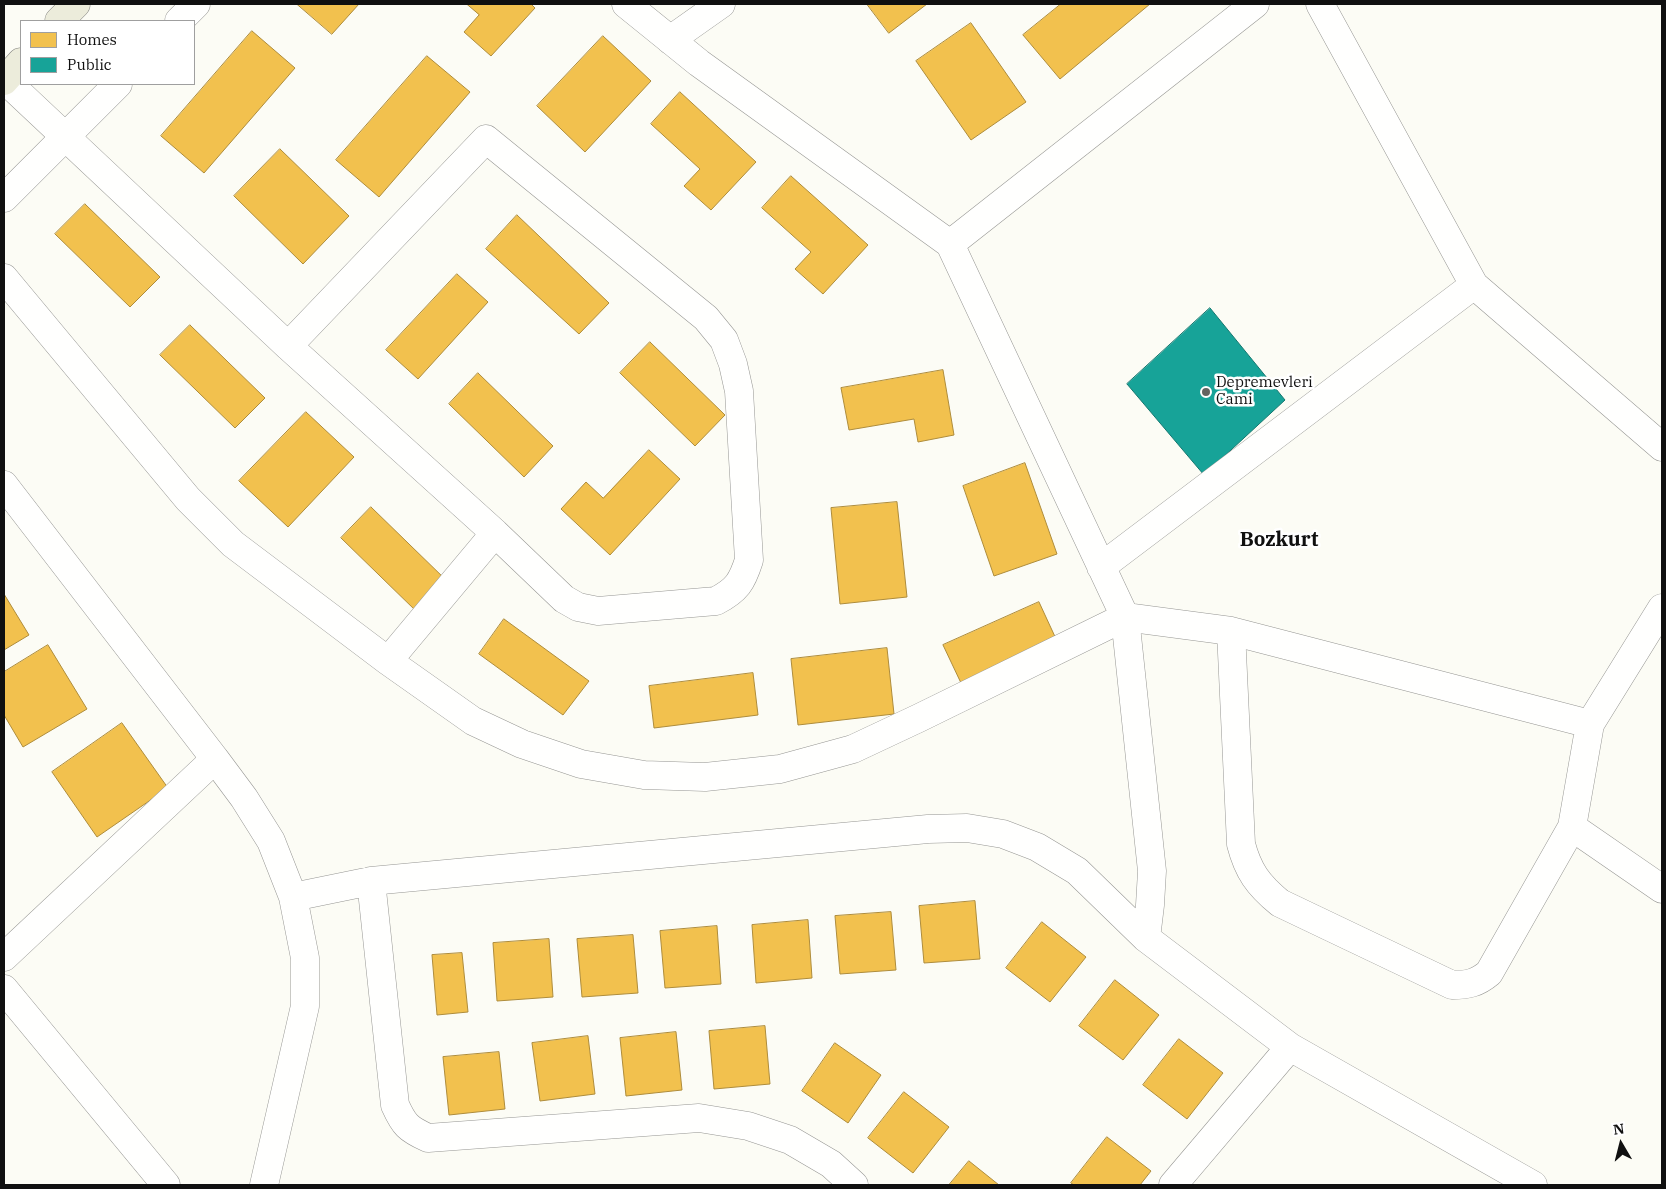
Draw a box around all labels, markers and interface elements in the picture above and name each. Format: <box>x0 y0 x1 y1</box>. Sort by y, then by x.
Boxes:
legend <box>20 20 195 85</box>
text: Homes <box>67 30 117 49</box>
text: Public <box>67 55 112 74</box>
place label: Depremevleri Cami <box>1216 374 1313 409</box>
marker: Depremevleri Cami <box>1200 386 1212 398</box>
district label: Bozkurt <box>1240 528 1318 552</box>
north arrow <box>1596 1119 1646 1169</box>
text: N <box>1612 1119 1626 1139</box>

